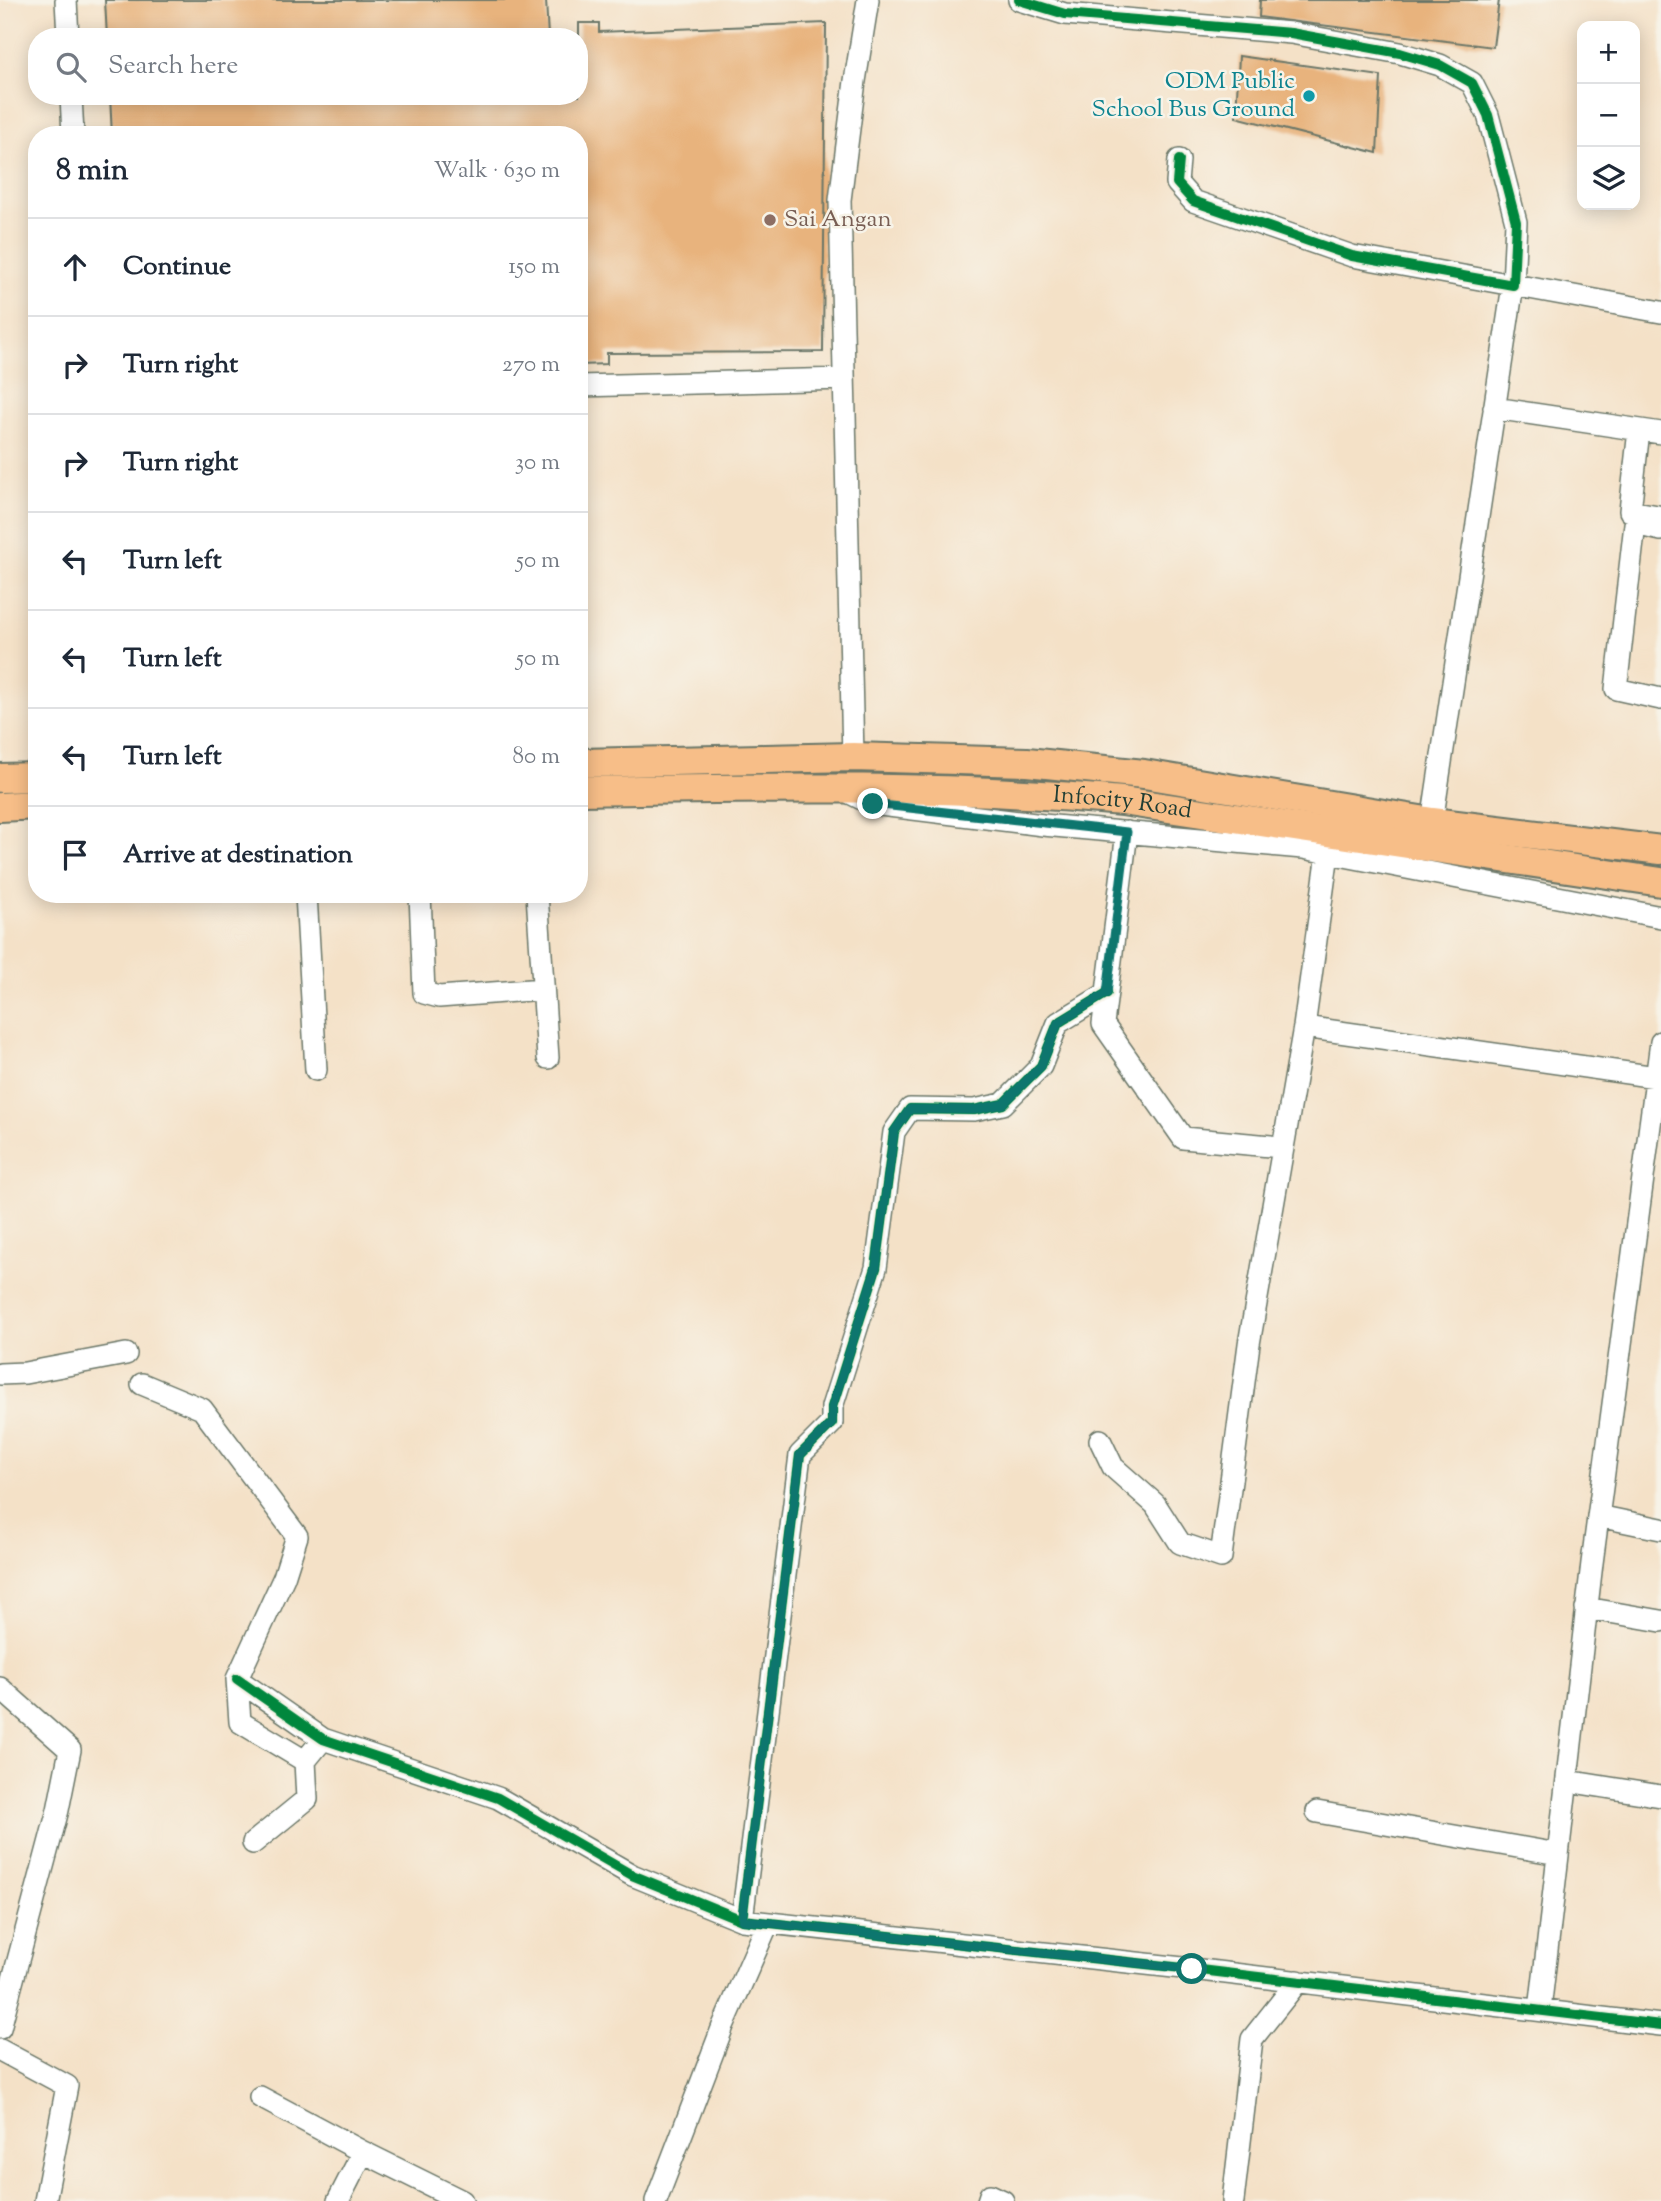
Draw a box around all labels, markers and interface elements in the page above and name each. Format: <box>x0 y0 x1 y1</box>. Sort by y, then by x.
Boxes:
map controls <box>1577 21 1640 210</box>
button: + <box>1577 21 1640 84</box>
search box <box>28 28 588 105</box>
icon: search <box>52 48 90 86</box>
text: Search here <box>108 48 238 85</box>
place label: ODM Public School Bus Ground <box>1092 65 1295 127</box>
button: − <box>1577 84 1640 147</box>
marker: ODM Public School Bus Ground <box>1301 88 1317 104</box>
button: layers <box>1577 147 1640 210</box>
text: 8 min <box>56 150 128 193</box>
text: Walk · 630 m <box>434 155 560 188</box>
place label: Sai Angan <box>784 203 892 237</box>
marker: Sai Angan <box>762 212 778 228</box>
icon: ahead <box>56 248 94 286</box>
text: Continue <box>123 249 231 286</box>
text: 150 m <box>508 251 560 284</box>
icon: right <box>56 346 94 384</box>
text: Turn right <box>123 347 238 384</box>
text: 270 m <box>502 349 560 382</box>
icon: right <box>56 444 94 482</box>
text: Turn right <box>123 445 238 482</box>
text: 30 m <box>515 447 560 480</box>
icon: left <box>56 542 94 580</box>
text: Turn left <box>123 543 222 580</box>
text: 50 m <box>516 545 560 578</box>
icon: left <box>56 640 94 678</box>
text: Turn left <box>123 641 222 678</box>
text: 50 m <box>516 643 560 676</box>
icon: left <box>56 738 94 776</box>
text: Turn left <box>123 739 222 776</box>
text: 80 m <box>512 741 560 774</box>
street label: Infocity Road <box>1052 779 1195 828</box>
route end <box>857 788 888 819</box>
icon: arrive <box>56 836 94 874</box>
text: Arrive at destination <box>123 837 353 874</box>
route start <box>1176 1953 1207 1984</box>

